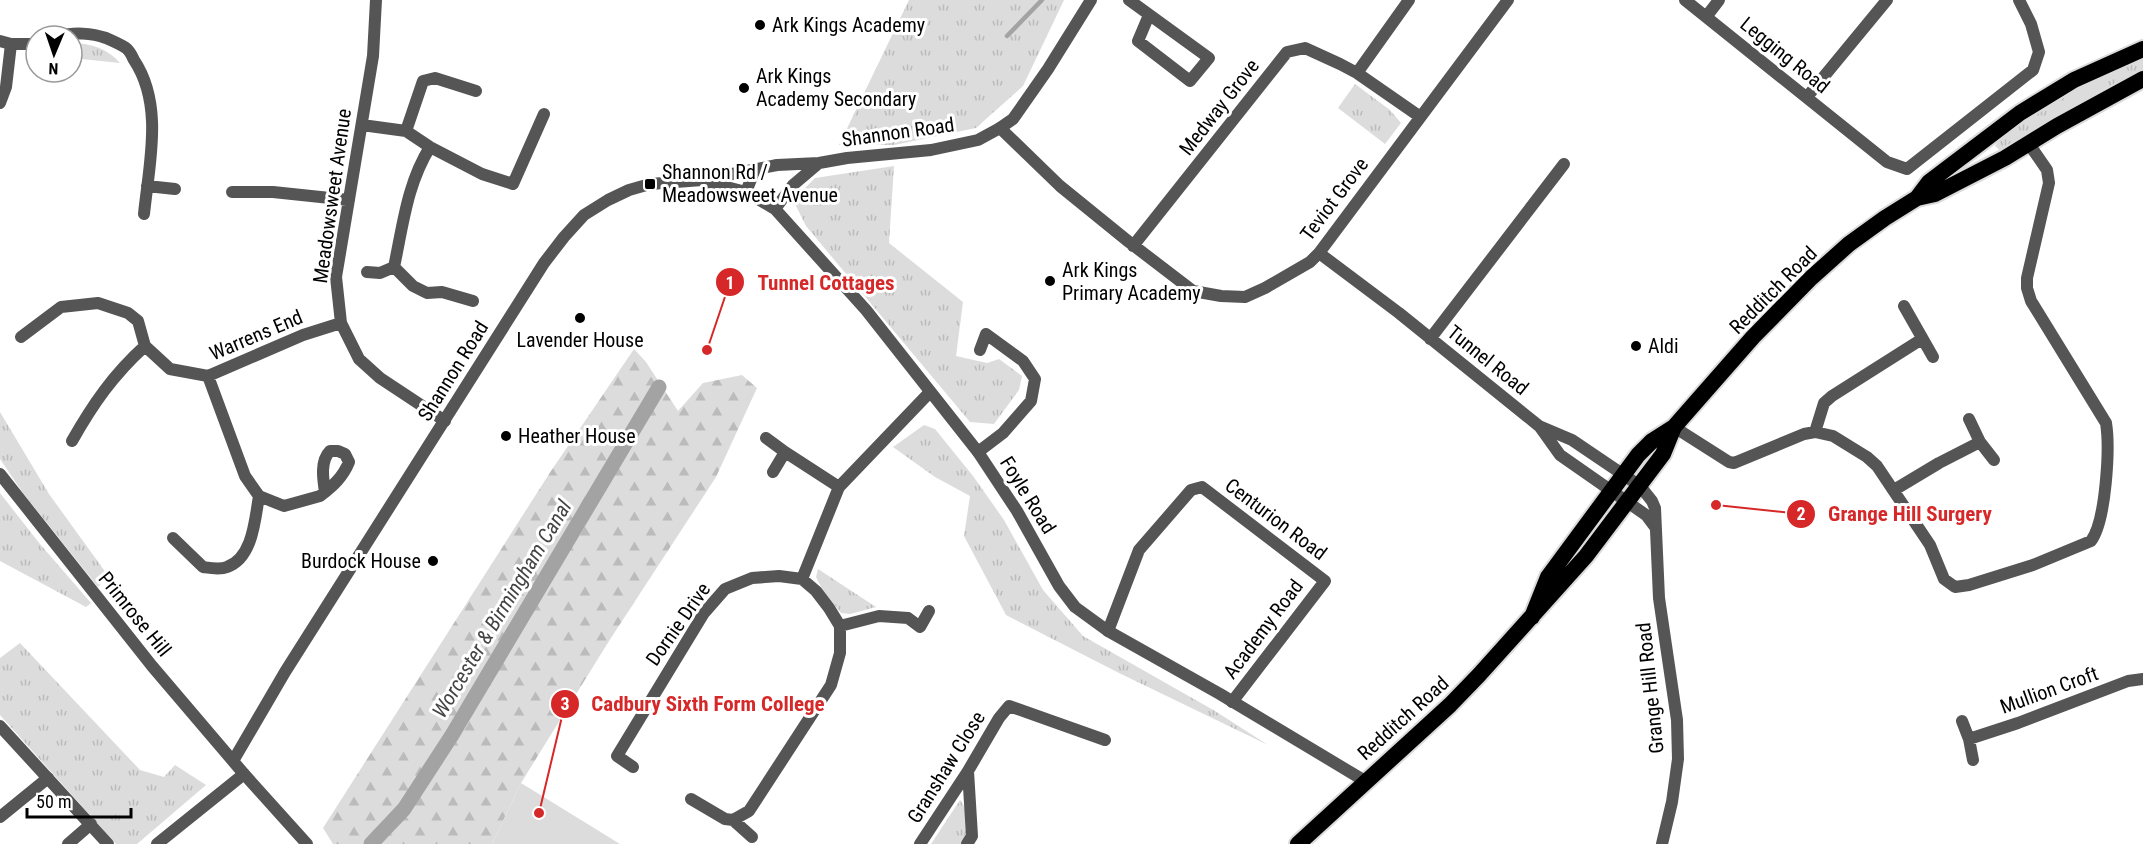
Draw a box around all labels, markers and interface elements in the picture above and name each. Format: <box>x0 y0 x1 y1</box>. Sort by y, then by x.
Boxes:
street label: Legging Road <box>1736 12 1834 98</box>
place label: Ark Kings Academy <box>772 13 925 37</box>
marker: Ark Kings Academy <box>753 18 767 32</box>
north arrow <box>24 24 84 84</box>
street label: Medway Grove <box>1174 54 1264 160</box>
text: N <box>48 59 59 78</box>
place label: Ark Kings Academy Secondary <box>756 64 916 111</box>
marker: Ark Kings Academy Secondary <box>737 81 751 95</box>
street label: Meadowsweet Avenue <box>308 107 356 285</box>
street label: Shannon Road <box>840 112 956 152</box>
street label: Teviot Grove <box>1295 153 1373 245</box>
place label: Shannon Rd / Meadowsweet Avenue <box>662 160 838 207</box>
marker: Shannon Rd / Meadowsweet Avenue <box>643 177 657 191</box>
street label: Redditch Road <box>1724 241 1822 339</box>
place label: Ark Kings Primary Academy <box>1062 258 1201 305</box>
callout: Tunnel Cottages <box>715 263 907 302</box>
text: Tunnel Cottages <box>757 271 895 295</box>
text: 1 <box>725 272 735 293</box>
marker: Ark Kings Primary Academy <box>1043 274 1057 288</box>
street label: Warrens End <box>206 305 306 365</box>
marker: Lavender House <box>573 311 587 325</box>
street label: Shannon Road <box>413 317 493 425</box>
street label: Tunnel Road <box>1443 320 1533 400</box>
place label: Lavender House <box>516 328 644 352</box>
place label: Aldi <box>1648 334 1679 358</box>
marker: Aldi <box>1629 339 1643 353</box>
place label: Heather House <box>518 424 636 448</box>
marker: Heather House <box>499 429 513 443</box>
street label: Foyle Road <box>995 452 1061 538</box>
street label: Centurion Road <box>1220 473 1332 565</box>
callout: Grange Hill Surgery <box>1786 494 2004 533</box>
water label: Worcester & Birmingham Canal <box>427 496 577 722</box>
text: Grange Hill Surgery <box>1828 502 1993 526</box>
text: 2 <box>1796 503 1806 524</box>
place label: Burdock House <box>301 549 421 573</box>
marker: Burdock House <box>426 554 440 568</box>
street label: Primrose Hill <box>94 567 176 661</box>
street label: Academy Road <box>1218 575 1308 683</box>
street label: Dornie Drive <box>641 578 715 670</box>
street label: Grange Hill Road <box>1631 621 1669 755</box>
street label: Mullion Croft <box>1997 661 2101 719</box>
street label: Redditch Road <box>1353 671 1453 765</box>
callout: Cadbury Sixth Form College <box>550 685 837 724</box>
text: Cadbury Sixth Form College <box>591 692 825 716</box>
text: 3 <box>560 693 570 714</box>
street label: Granshaw Close <box>902 707 990 827</box>
scale bar <box>27 781 130 819</box>
text: 50 m <box>36 791 71 812</box>

